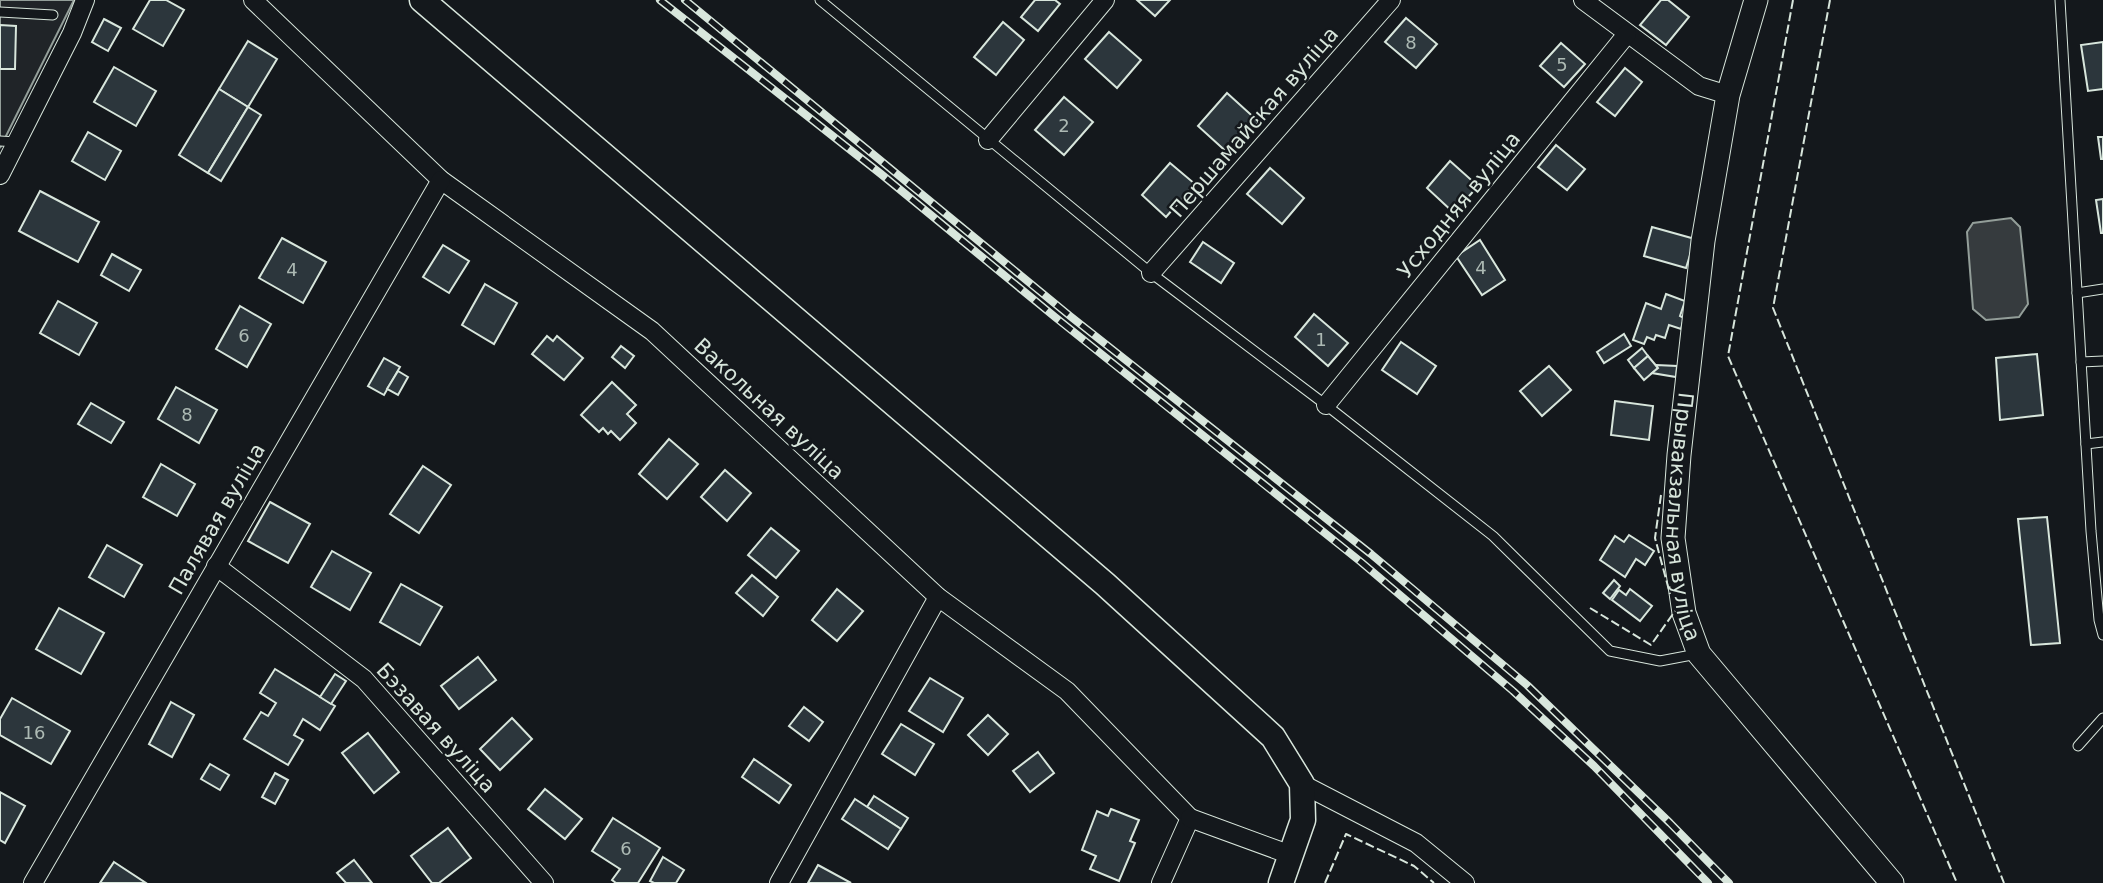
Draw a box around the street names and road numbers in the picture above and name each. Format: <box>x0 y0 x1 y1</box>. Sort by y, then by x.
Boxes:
street label: Першамайская вуліца <box>1165 22 1343 222</box>
street label: Усходняя вуліца <box>1393 127 1525 283</box>
street label: Вакольная вуліца <box>689 333 849 485</box>
street label: Прывакзальная вуліца <box>1661 391 1705 644</box>
street label: Палявая вуліца <box>164 439 270 599</box>
street label: Бэзавая вуліца <box>372 658 500 798</box>

